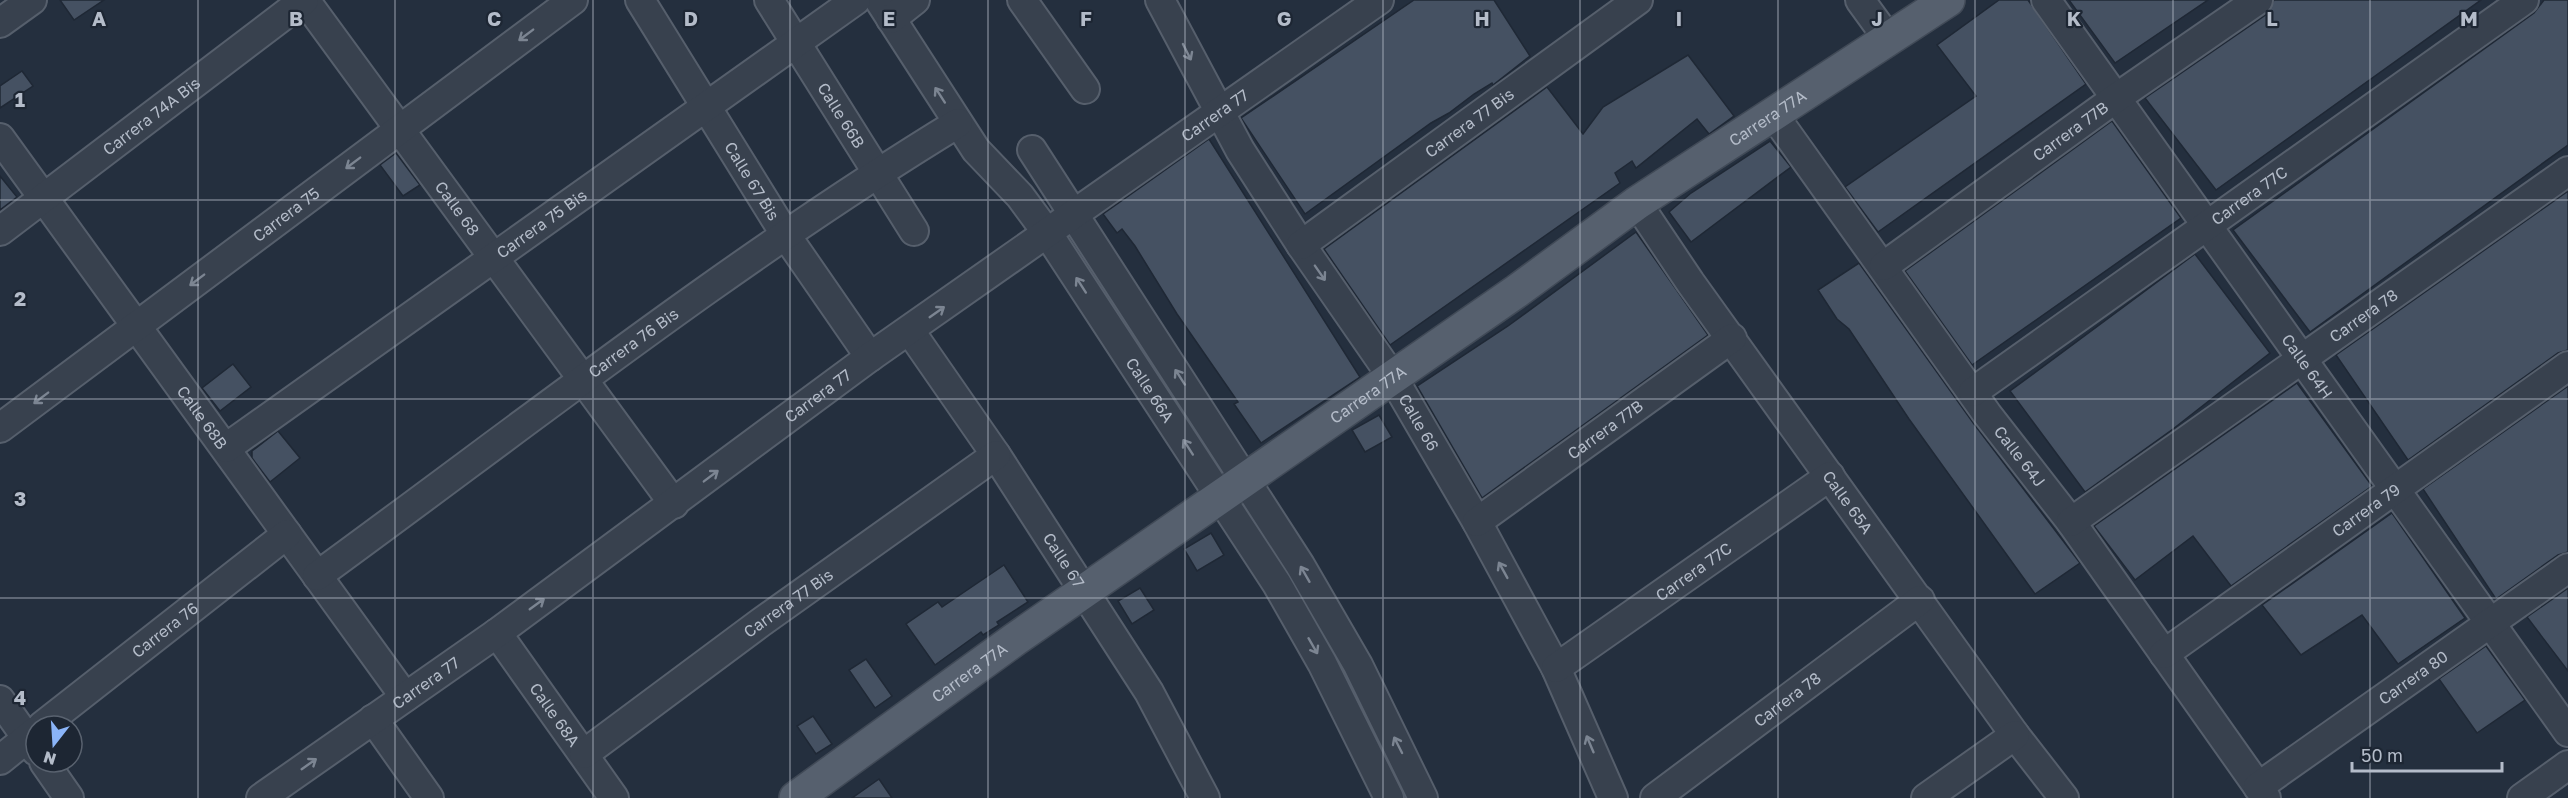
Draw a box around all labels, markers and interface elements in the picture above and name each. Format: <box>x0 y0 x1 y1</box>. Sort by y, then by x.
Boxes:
text: A <box>92 6 106 30</box>
text: B <box>289 6 303 30</box>
text: C <box>487 6 501 30</box>
text: D <box>684 6 698 30</box>
text: E <box>883 6 895 30</box>
text: F <box>1080 6 1092 30</box>
text: G <box>1277 6 1291 30</box>
text: H <box>1474 6 1490 30</box>
text: I <box>1676 6 1682 30</box>
text: J <box>1871 6 1883 30</box>
text: K <box>2067 6 2082 30</box>
text: L <box>2266 6 2278 30</box>
text: M <box>2460 6 2478 30</box>
one-way arrow <box>518 29 534 41</box>
one-way arrow <box>1182 43 1194 61</box>
street label: Carrera 74A Bis <box>99 73 204 159</box>
street label: Calle 66B <box>813 79 869 152</box>
street label: Carrera 77 Bis <box>1421 84 1518 162</box>
street label: Carrera 77 <box>1177 85 1252 146</box>
street label: Carrera 77A <box>1725 85 1810 150</box>
text: 1 <box>15 87 25 111</box>
one-way arrow <box>934 87 946 104</box>
street label: Carrera 77B <box>2029 97 2112 165</box>
street label: Calle 67 Bis <box>720 138 784 224</box>
one-way arrow <box>345 157 361 170</box>
street label: Carrera 77C <box>2207 162 2291 229</box>
street label: Calle 68 <box>431 177 484 239</box>
street label: Carrera 75 <box>249 183 323 246</box>
street label: Carrera 75 Bis <box>492 185 590 263</box>
one-way arrow <box>1314 264 1326 280</box>
one-way arrow <box>189 274 205 286</box>
one-way arrow <box>1075 277 1087 293</box>
street label: Carrera 78 <box>2325 285 2401 346</box>
text: 2 <box>14 286 26 310</box>
street label: Carrera 76 Bis <box>584 303 682 382</box>
one-way arrow <box>928 306 944 318</box>
street label: Calle 64H <box>2277 330 2337 403</box>
street label: Calle 66A <box>1122 354 1179 426</box>
street label: Carrera 77A <box>1326 361 1410 428</box>
street label: Carrera 77 <box>781 365 855 427</box>
one-way arrow <box>1173 369 1185 386</box>
street label: Calle 68B <box>173 382 232 453</box>
street label: Calle 66 <box>1394 390 1443 455</box>
one-way arrow <box>33 391 49 404</box>
street label: Carrera 77B <box>1563 396 1647 464</box>
street label: Calle 64J <box>1990 422 2050 491</box>
one-way arrow <box>1182 439 1195 456</box>
street label: Calle 65A <box>1818 467 1877 538</box>
one-way arrow <box>703 470 719 482</box>
street label: Carrera 79 <box>2328 479 2404 541</box>
text: 3 <box>14 486 26 510</box>
street label: Calle 67 <box>1039 529 1089 591</box>
street label: Carrera 77C <box>1652 538 1736 605</box>
one-way arrow <box>1497 562 1509 579</box>
street label: Carrera 77 Bis <box>740 564 837 642</box>
one-way arrow <box>1299 566 1311 583</box>
street label: Carrera 76 <box>128 598 202 662</box>
one-way arrow <box>529 598 545 610</box>
one-way arrow <box>1307 637 1319 654</box>
street label: Carrera 77A <box>928 638 1011 706</box>
street label: Carrera 80 <box>2375 646 2452 709</box>
street label: Carrera 77 <box>388 652 463 713</box>
street label: Carrera 78 <box>1750 668 1825 731</box>
street label: Calle 68A <box>525 679 584 751</box>
text: 4 <box>14 685 26 709</box>
north arrow <box>24 714 84 774</box>
scale bar <box>2352 735 2502 773</box>
one-way arrow <box>1584 736 1595 754</box>
one-way arrow <box>1392 737 1403 755</box>
text: 50 m <box>2361 744 2403 766</box>
text: N <box>41 747 58 770</box>
one-way arrow <box>300 758 316 770</box>

